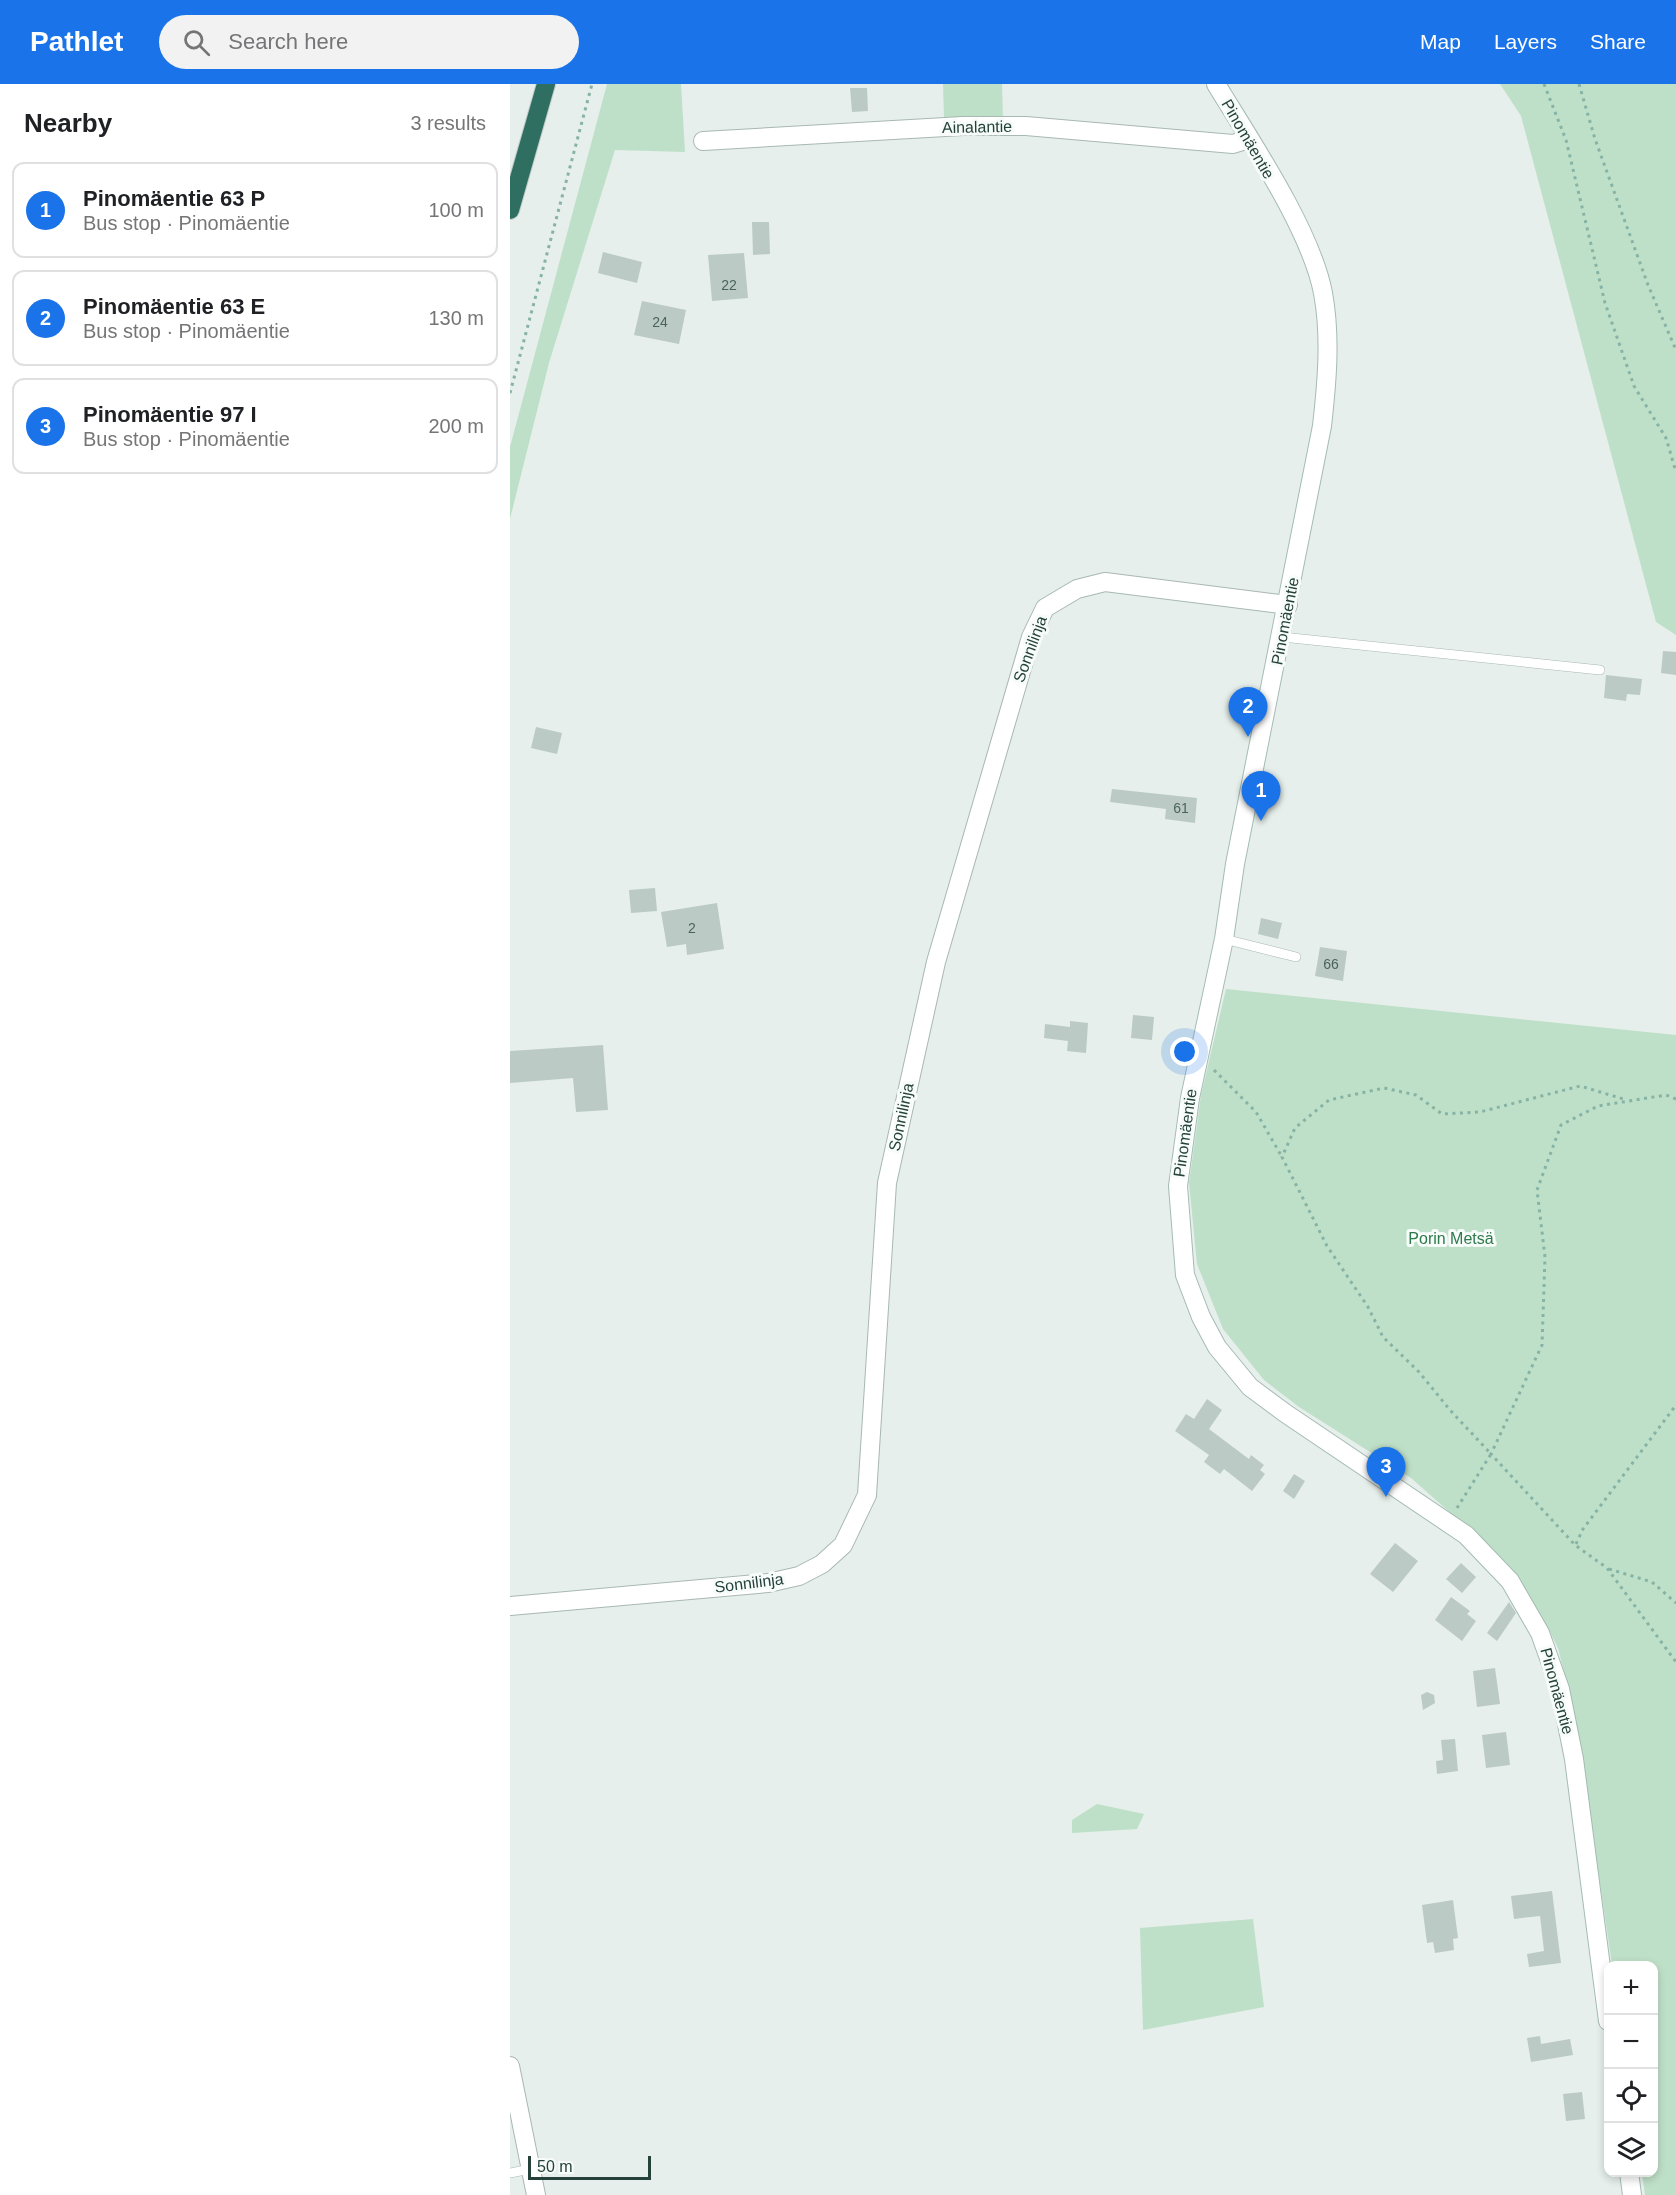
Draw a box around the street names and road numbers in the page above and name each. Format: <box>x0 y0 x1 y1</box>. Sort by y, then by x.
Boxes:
street label: Pinomäentie <box>1218 96 1278 182</box>
street label: Ainalantie <box>942 118 1012 136</box>
street label: Pinomäentie <box>1268 576 1302 666</box>
street label: Sonnilinja <box>1010 613 1050 685</box>
street label: Sonnilinja <box>885 1081 917 1153</box>
street label: Pinomäentie <box>1170 1088 1200 1178</box>
street label: Sonnilinja <box>714 1570 785 1596</box>
street label: Pinomäentie <box>1537 1646 1577 1736</box>

